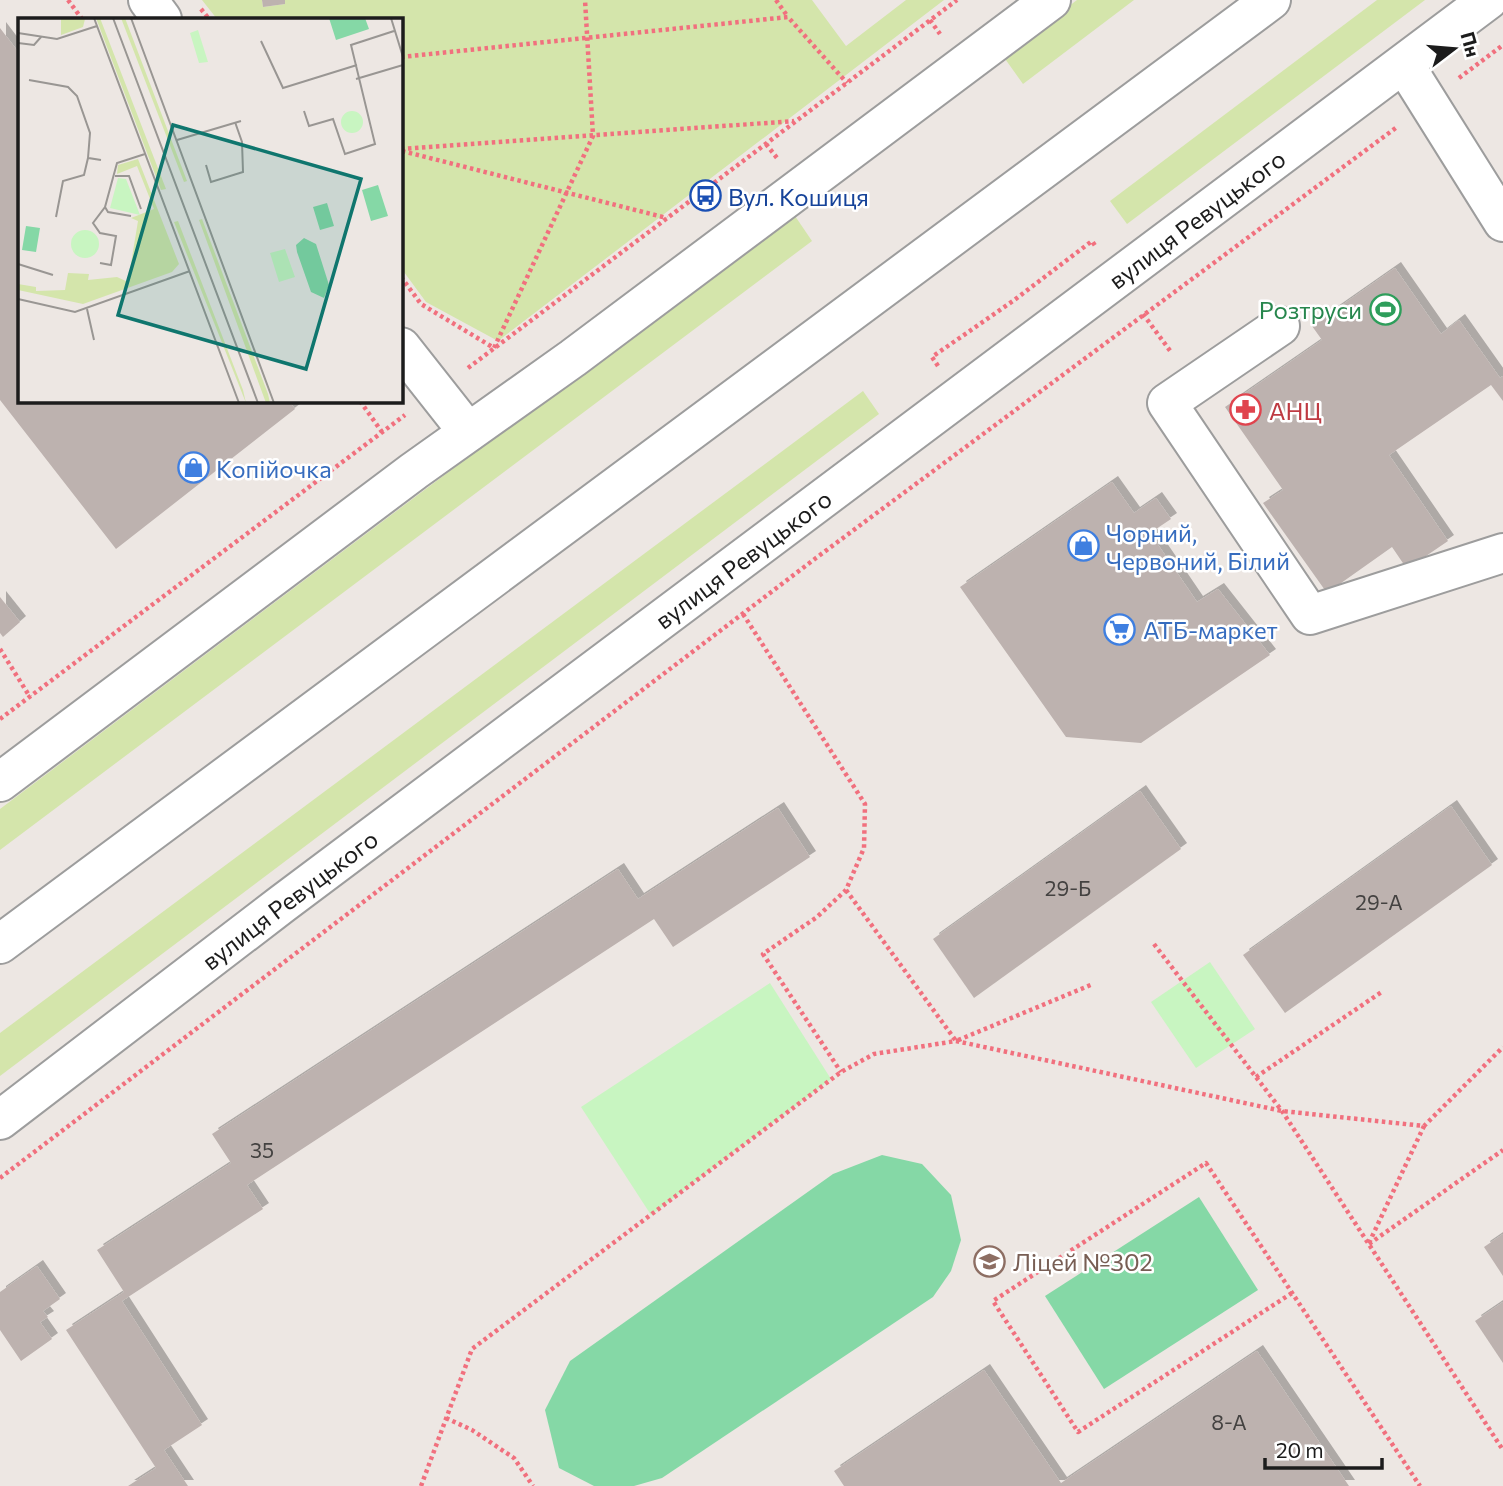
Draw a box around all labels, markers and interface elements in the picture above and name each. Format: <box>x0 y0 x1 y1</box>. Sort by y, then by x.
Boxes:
north arrow <box>1419 14 1489 84</box>
inset map <box>18 18 402 402</box>
text: Пн <box>1456 29 1485 59</box>
street label: вулиця Ревуцького <box>1102 143 1290 294</box>
bus stop icon: Вул. Кошиця <box>688 179 722 213</box>
place label: Вул. Кошиця <box>728 182 869 211</box>
sports icon: Розтруси <box>1368 292 1402 326</box>
place label: Розтруси <box>1259 295 1362 324</box>
pharmacy icon: АНЦ <box>1229 393 1263 427</box>
place label: АНЦ <box>1269 396 1322 425</box>
shop icon: Копійочка <box>176 451 210 485</box>
place label: Копійочка <box>216 454 332 483</box>
street label: вулиця Ревуцького <box>649 483 837 634</box>
place label: Чорний, Червоний, Білий <box>1106 518 1290 575</box>
shop icon: Чорний, Червоний, Білий <box>1066 529 1100 563</box>
supermarket icon: АТБ-маркет <box>1103 612 1137 646</box>
place label: АТБ-маркет <box>1143 615 1278 644</box>
street label: вулиця Ревуцького <box>196 823 383 975</box>
house number: 29-Б <box>1045 875 1091 900</box>
house number: 29-А <box>1355 889 1403 914</box>
house number: 35 <box>250 1137 274 1162</box>
school or university icon: Ліцей №302 <box>973 1244 1007 1278</box>
place label: Ліцей №302 <box>1013 1247 1153 1276</box>
house number: 8-А <box>1211 1409 1247 1434</box>
scale bar <box>1265 1426 1382 1470</box>
text: 20 m <box>1276 1437 1324 1462</box>

